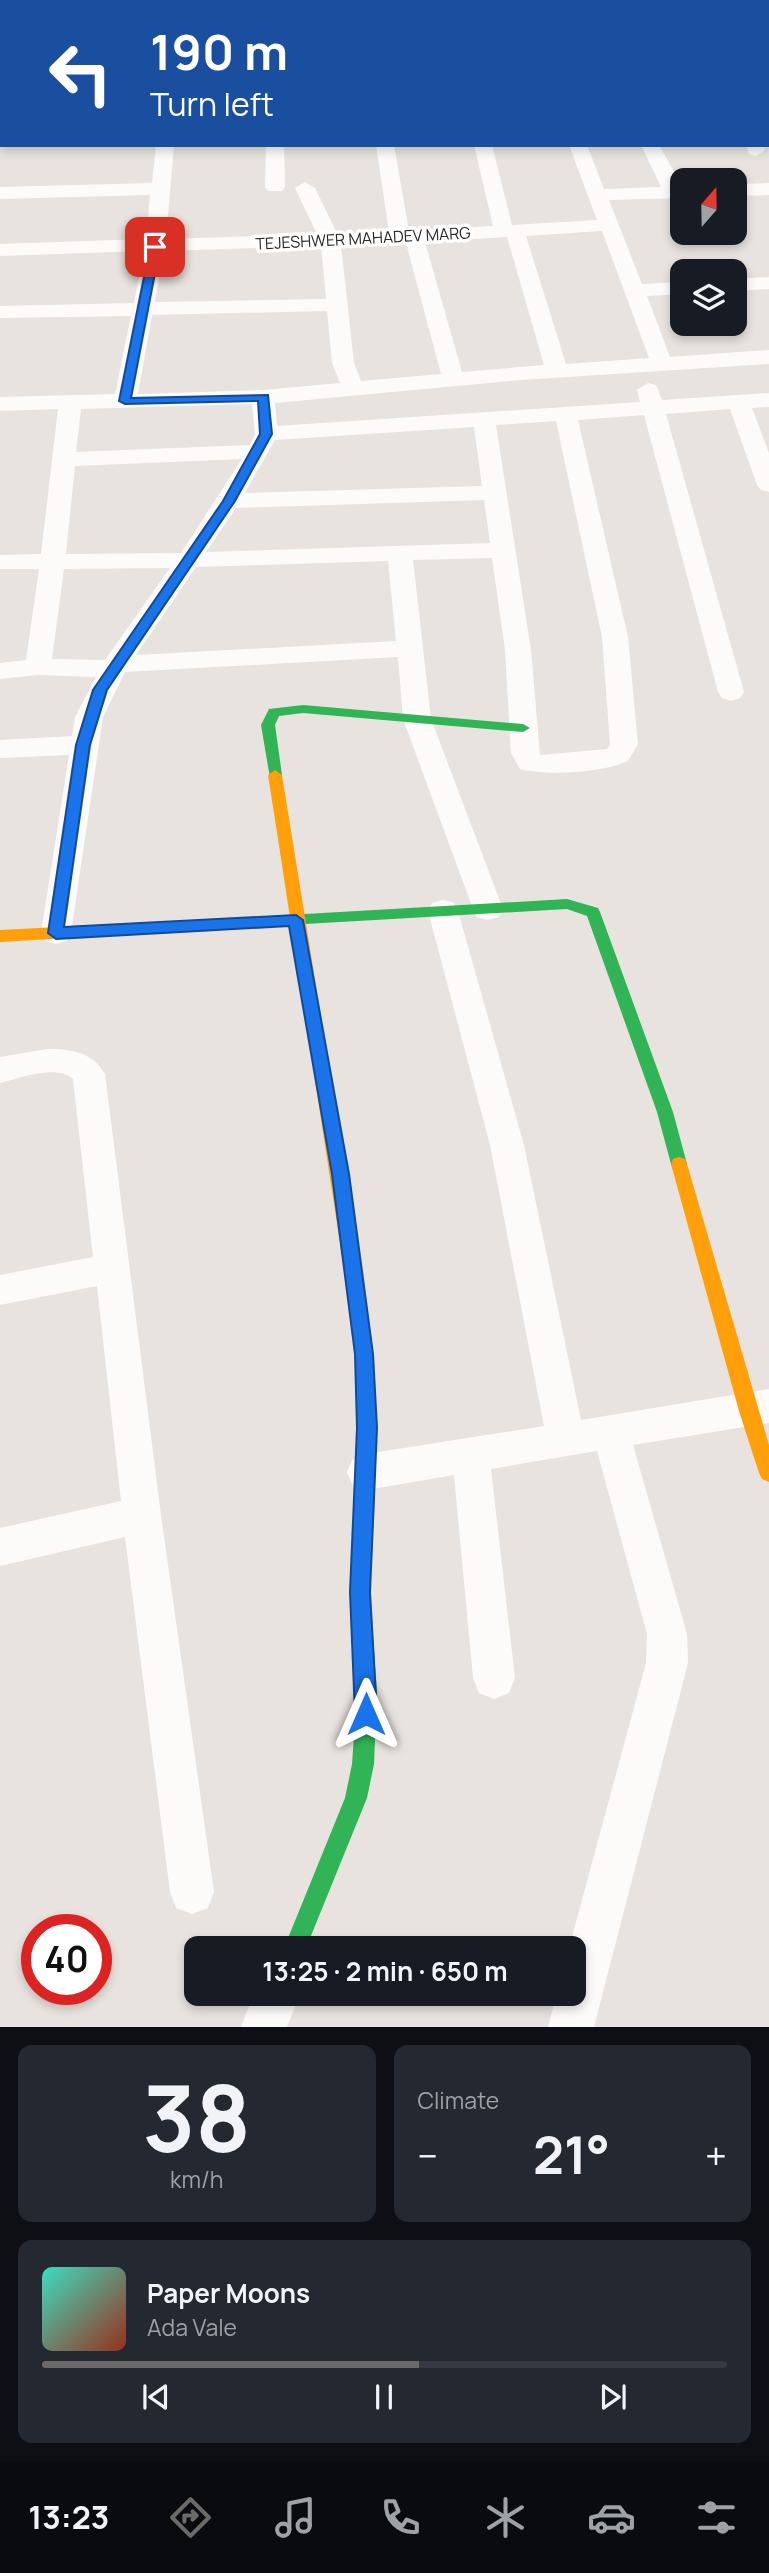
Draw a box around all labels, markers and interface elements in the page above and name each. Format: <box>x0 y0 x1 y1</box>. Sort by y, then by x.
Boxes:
text: 190 m <box>150 18 288 85</box>
icon: left <box>35 28 126 119</box>
text: Turn left <box>150 82 274 126</box>
north arrow <box>670 168 747 245</box>
map controls <box>670 168 747 336</box>
pin <box>125 217 185 277</box>
street label: TEJESHWER MAHADEV MARG <box>255 221 471 255</box>
icon: arrive <box>136 228 174 266</box>
button: layers <box>670 259 747 336</box>
position arrow <box>329 1677 403 1751</box>
speed limit sign: 40 <box>21 1914 112 2005</box>
text: 13:25 · 2 min · 650 m <box>262 1953 508 1989</box>
text: 38 <box>142 2055 251 2179</box>
text: Climate <box>418 2084 499 2116</box>
text: 21° <box>533 2119 610 2190</box>
text: − <box>418 2129 438 2181</box>
text: + <box>705 2129 727 2181</box>
text: km/h <box>170 2163 224 2195</box>
text: Paper Moons <box>147 2275 310 2311</box>
text: Ada Vale <box>147 2311 237 2343</box>
icon: previous <box>137 2378 175 2416</box>
icon: pause <box>365 2378 403 2416</box>
icon: next <box>594 2378 632 2416</box>
icon: directions <box>166 2493 215 2542</box>
icon: music <box>271 2493 320 2542</box>
icon: phone <box>376 2493 425 2542</box>
icon: climate <box>481 2493 530 2542</box>
icon: car <box>587 2493 636 2542</box>
icon: filters <box>692 2493 741 2542</box>
text: 13:23 <box>28 2495 109 2539</box>

